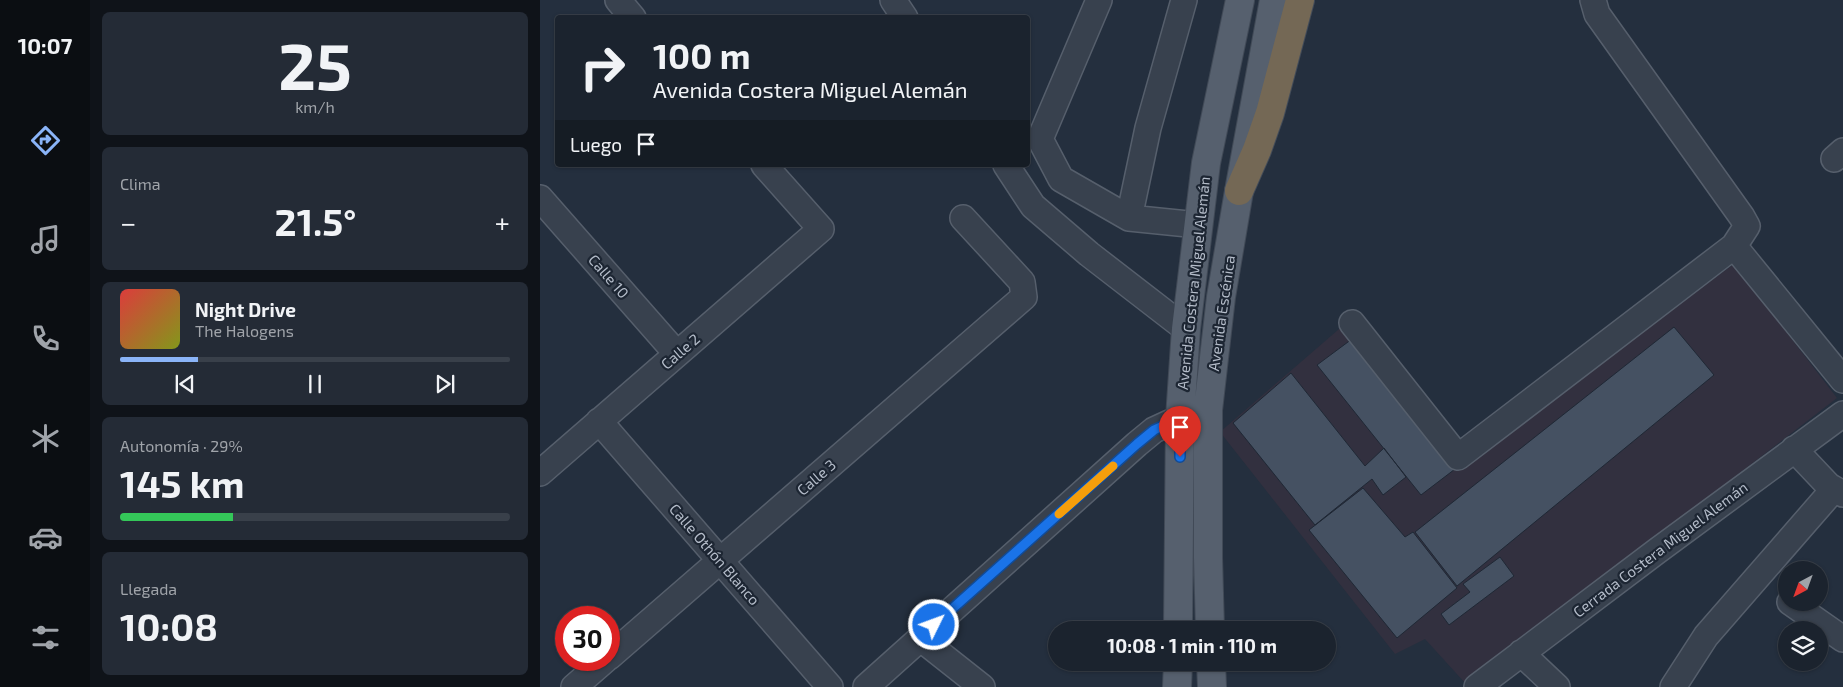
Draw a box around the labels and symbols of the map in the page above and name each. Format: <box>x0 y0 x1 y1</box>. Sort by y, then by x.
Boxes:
street label: Avenida Costera Miguel Alemán <box>1173 175 1213 391</box>
street label: Calle 10 <box>585 250 633 302</box>
street label: Avenida Escénica <box>1204 254 1238 372</box>
street label: Calle 2 <box>657 329 703 373</box>
pin <box>1159 406 1201 457</box>
street label: Calle 3 <box>793 455 839 499</box>
street label: Cerrada Costera Miguel Alemán <box>1569 477 1751 621</box>
street label: Calle Othón Blanco <box>666 500 764 608</box>
north arrow <box>1778 561 1828 611</box>
position arrow <box>907 598 959 650</box>
speed limit sign: 30 <box>555 606 620 671</box>

